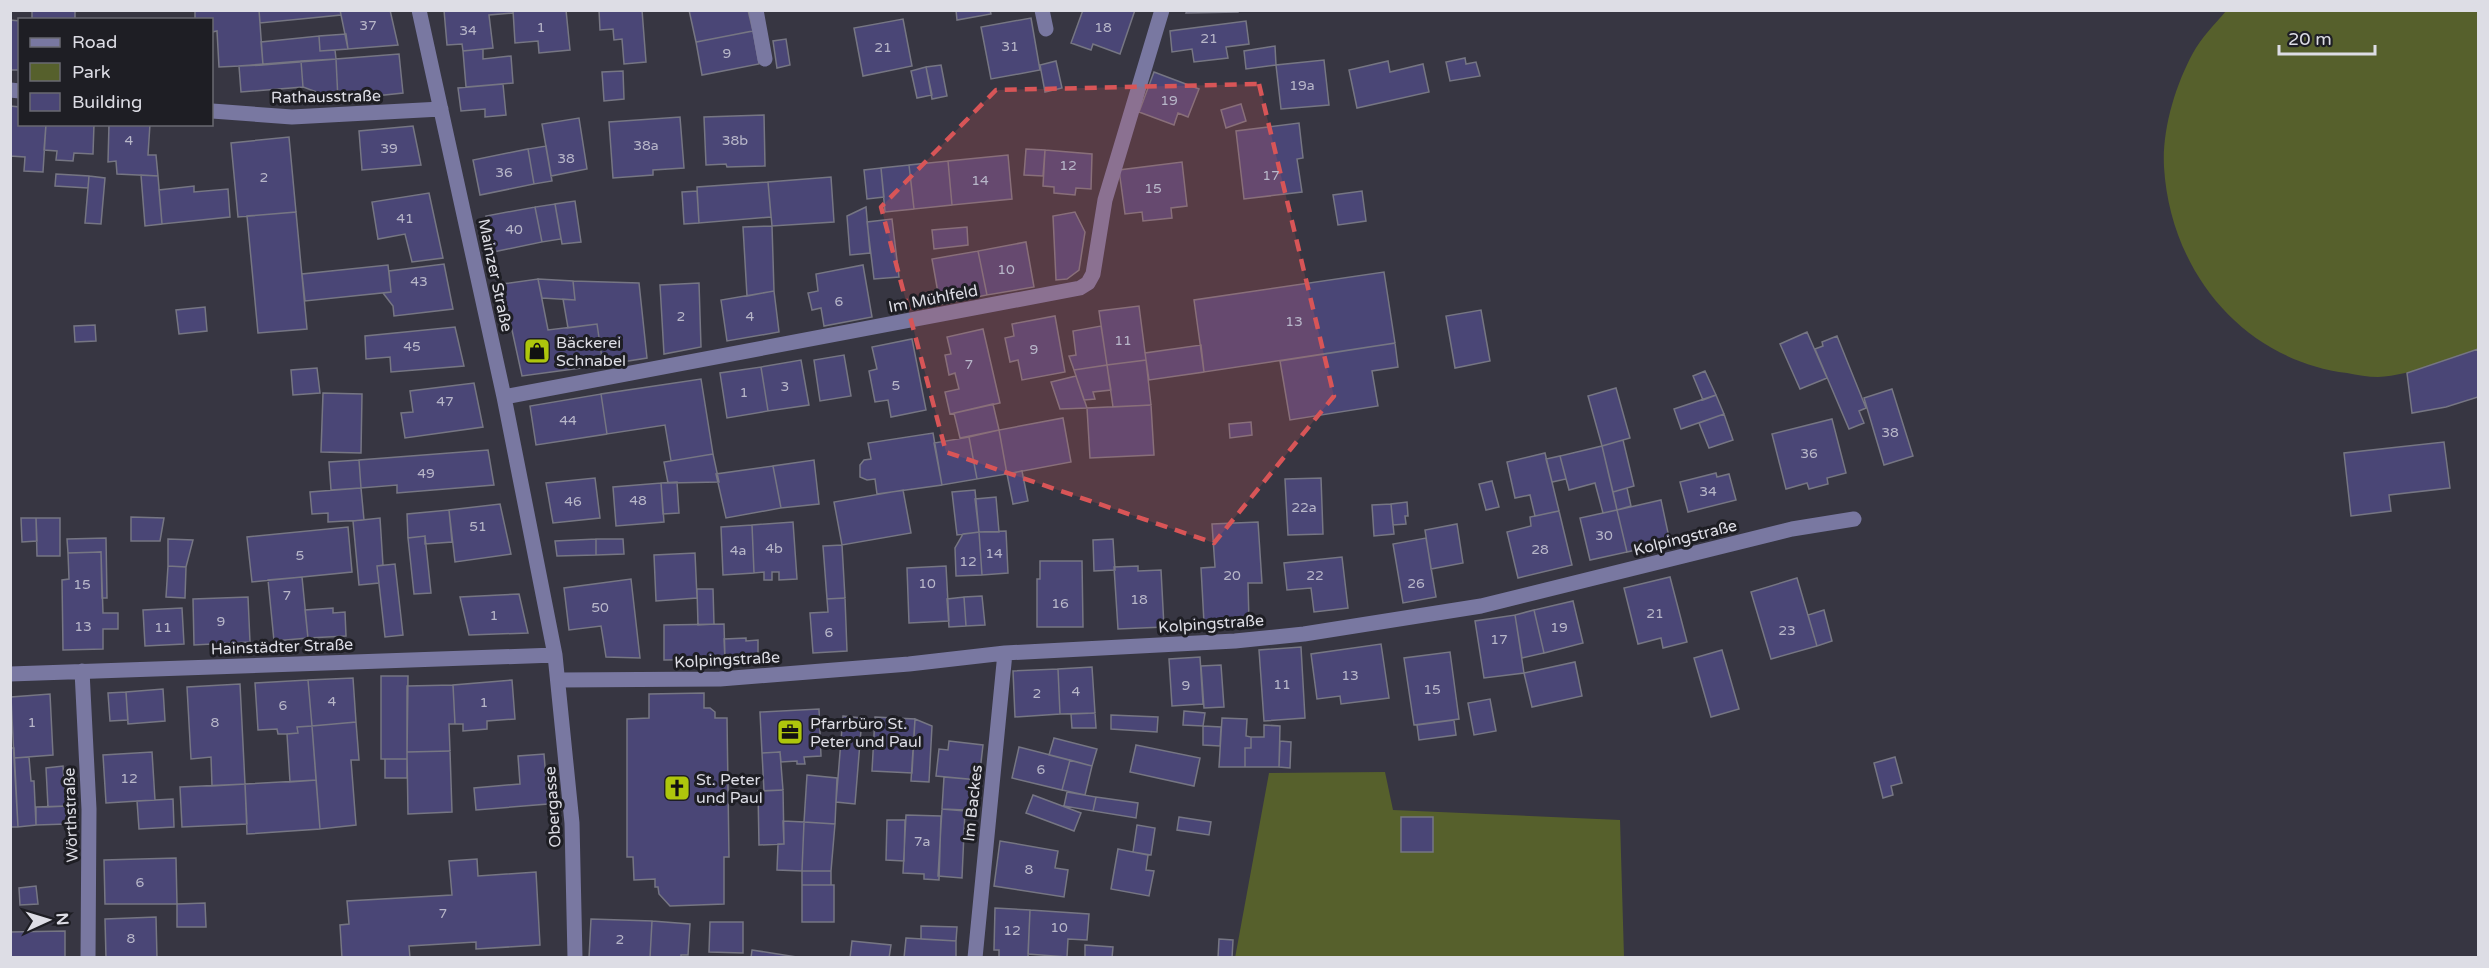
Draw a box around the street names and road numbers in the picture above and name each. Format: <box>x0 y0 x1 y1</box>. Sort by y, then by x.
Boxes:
street label: Rathausstraße <box>271 86 381 108</box>
street label: Mainzer Straße <box>473 217 517 334</box>
street label: Im Mühlfeld <box>887 281 980 317</box>
street label: Kolpingstraße <box>1631 515 1739 560</box>
street label: Kolpingstraße <box>1158 610 1265 638</box>
street label: Hainstädter Straße <box>210 635 354 659</box>
street label: Kolpingstraße <box>674 647 780 673</box>
street label: Im Backes <box>959 764 987 843</box>
street label: Obergasse <box>540 766 566 848</box>
street label: Wörthstraße <box>59 767 83 863</box>

